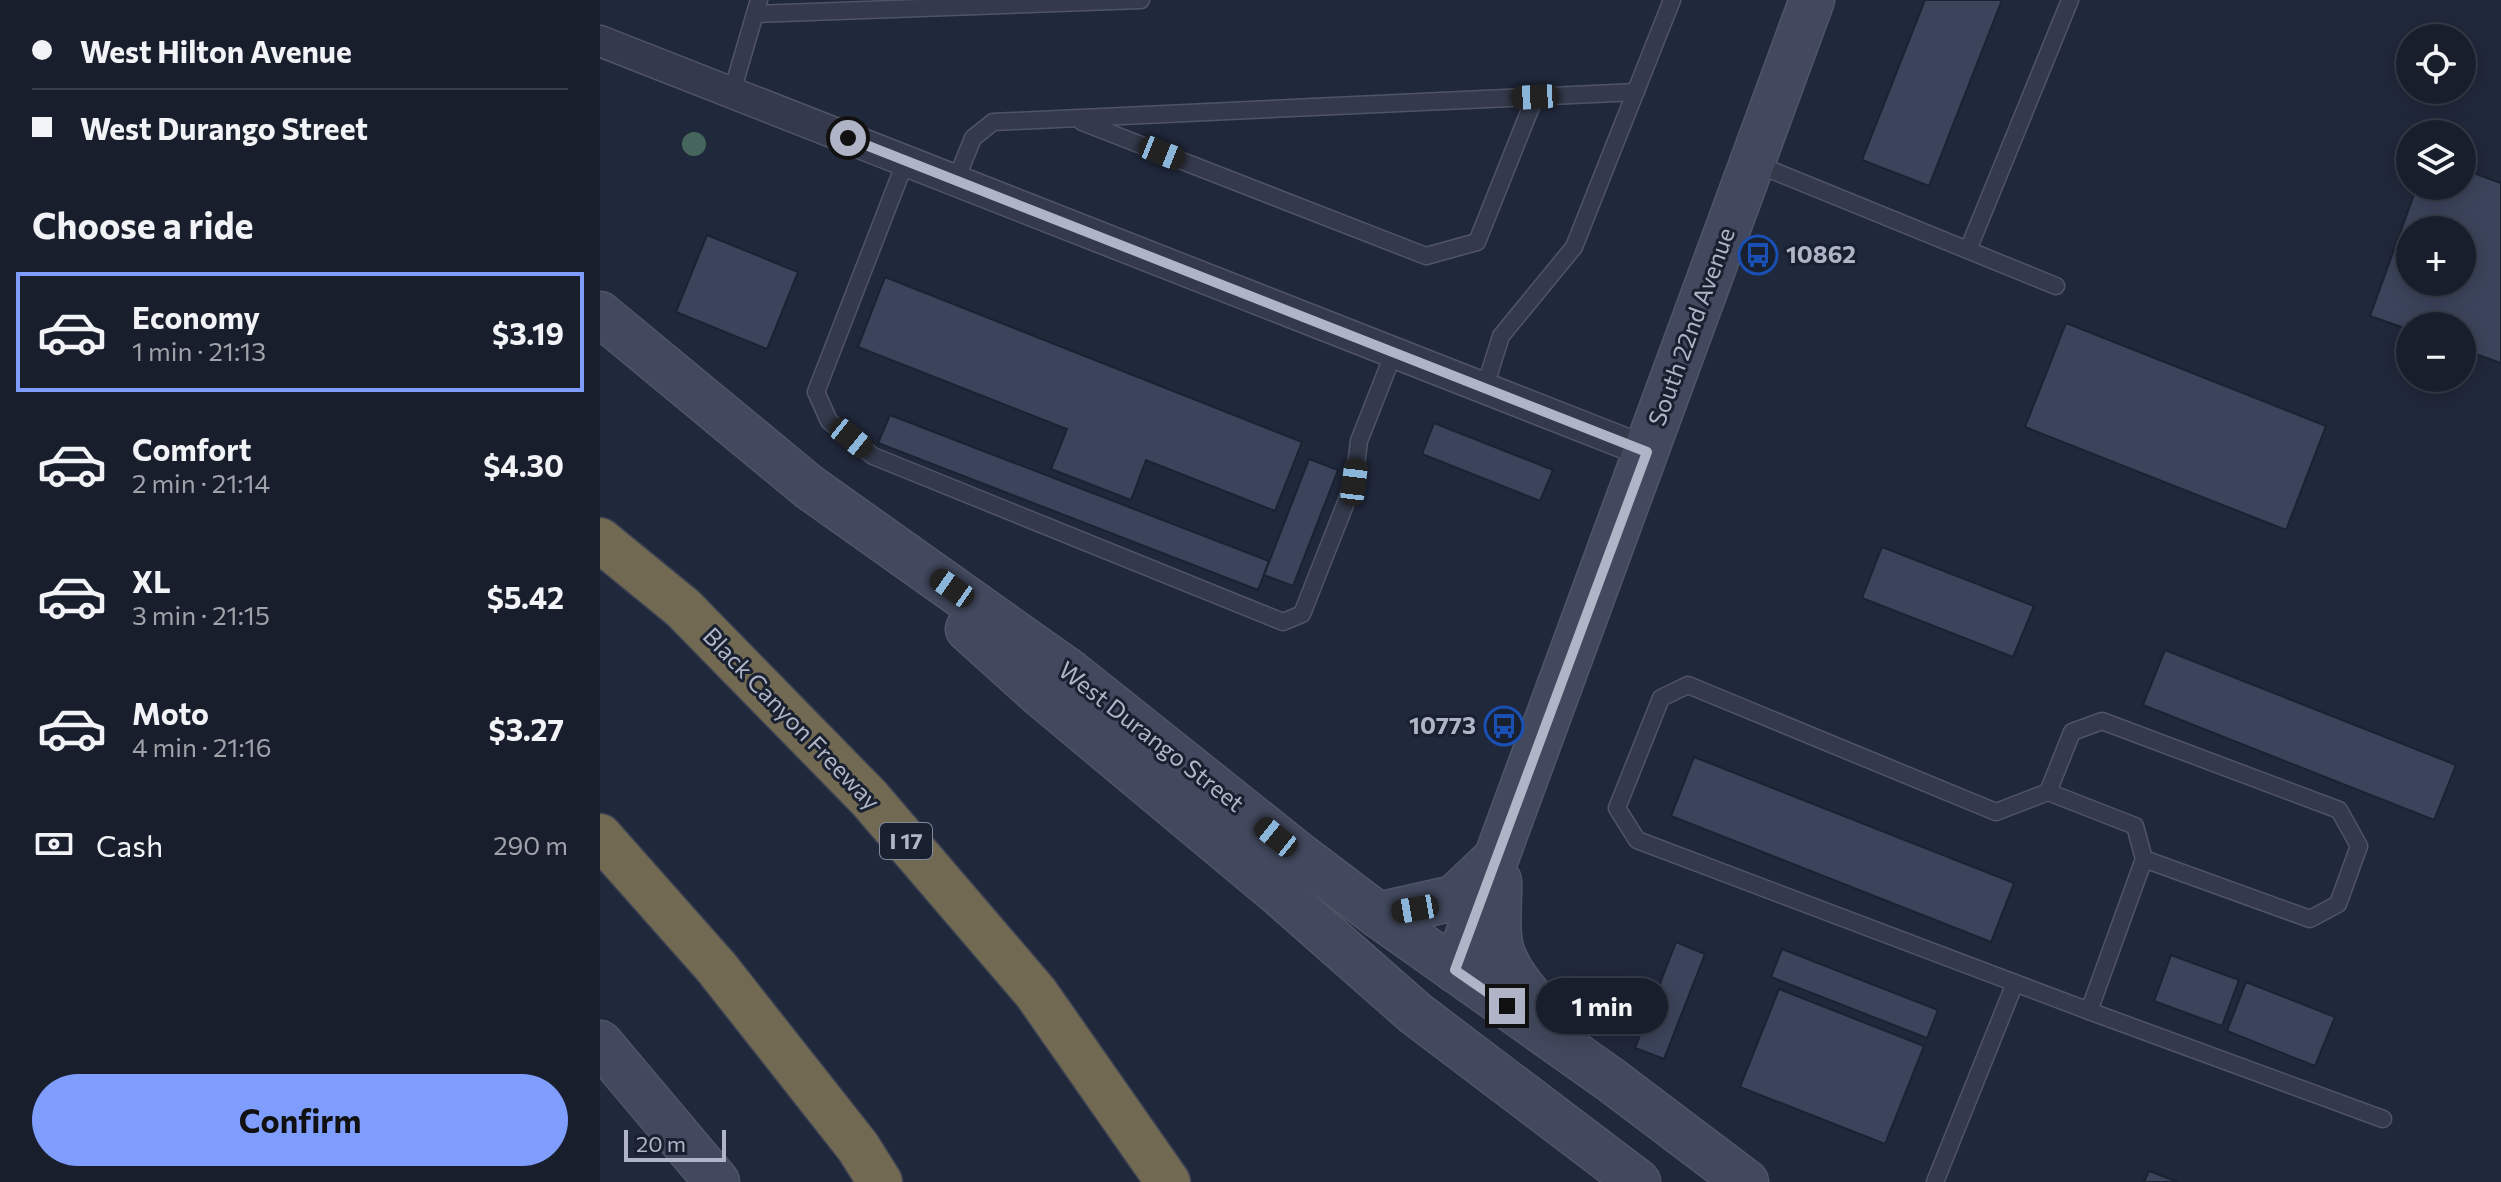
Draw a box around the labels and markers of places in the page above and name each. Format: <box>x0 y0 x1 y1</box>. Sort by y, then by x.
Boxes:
bus stop icon: 10862 <box>1737 234 1779 276</box>
place label: 10862 <box>1786 239 1856 268</box>
bus stop icon: 10773 <box>1483 705 1525 747</box>
place label: 10773 <box>1409 710 1476 739</box>

